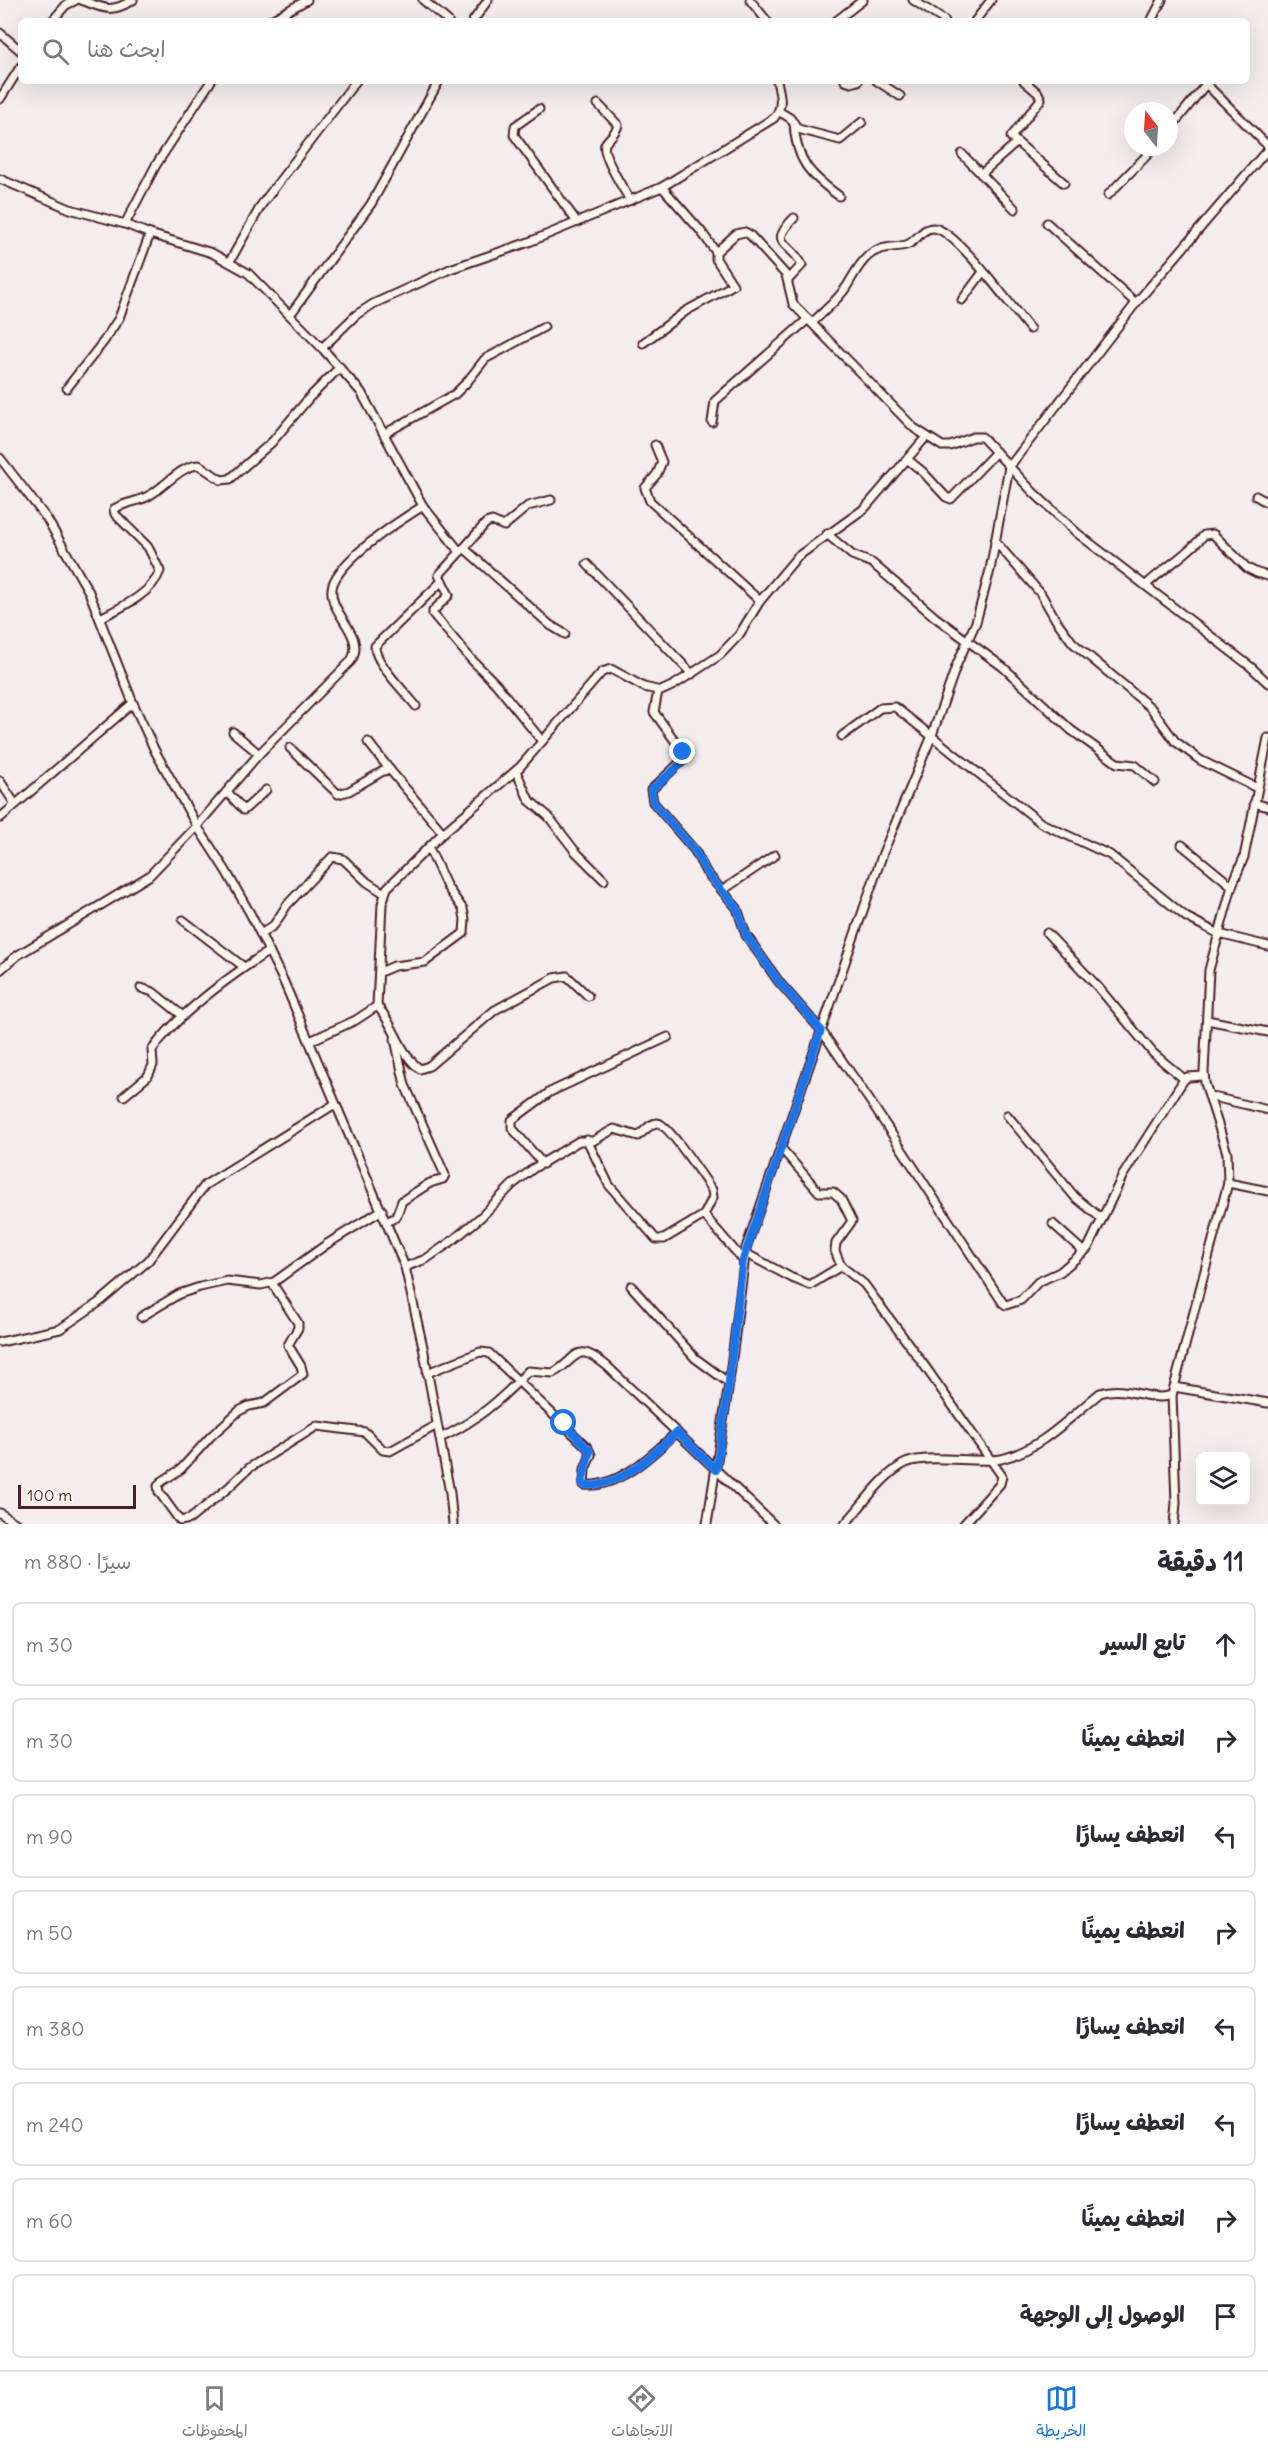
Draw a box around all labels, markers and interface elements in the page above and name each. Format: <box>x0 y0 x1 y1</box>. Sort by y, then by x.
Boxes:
search box <box>18 18 1250 84</box>
icon: search <box>39 35 72 68</box>
text: ابحث هنا <box>87 35 166 63</box>
north arrow <box>1124 102 1178 156</box>
route end <box>669 738 695 764</box>
route start <box>550 1409 576 1435</box>
map controls <box>1196 1452 1250 1506</box>
button: layers <box>1196 1452 1250 1506</box>
scale bar <box>18 1482 136 1510</box>
text: 100 m <box>27 1485 72 1505</box>
text: 11 دقيقة <box>1157 1545 1244 1578</box>
text: سيرًا · 880 m <box>24 1549 131 1574</box>
text: تابع السير <box>1101 1628 1185 1656</box>
icon: ahead <box>1209 1628 1242 1661</box>
text: 30 m <box>26 1632 73 1657</box>
text: انعطف يمينًا <box>1082 1724 1185 1752</box>
icon: right <box>1209 1724 1242 1757</box>
text: 30 m <box>26 1728 73 1753</box>
text: انعطف يسارًا <box>1076 1820 1185 1848</box>
icon: left <box>1209 1820 1242 1853</box>
text: 90 m <box>26 1824 73 1849</box>
text: انعطف يمينًا <box>1082 1916 1185 1944</box>
icon: right <box>1209 1916 1242 1949</box>
text: 50 m <box>26 1920 73 1945</box>
text: انعطف يسارًا <box>1076 2012 1185 2040</box>
icon: left <box>1209 2012 1242 2045</box>
text: 380 m <box>26 2016 84 2041</box>
text: انعطف يسارًا <box>1076 2108 1185 2136</box>
icon: left <box>1209 2108 1242 2141</box>
text: 240 m <box>26 2112 84 2137</box>
text: انعطف يمينًا <box>1082 2204 1185 2232</box>
icon: right <box>1209 2204 1242 2237</box>
text: 60 m <box>26 2208 73 2233</box>
text: الوصول إلى الوجهة <box>1020 2300 1185 2328</box>
icon: arrive <box>1209 2300 1242 2333</box>
tab: المحفوظات <box>182 2382 248 2445</box>
tab: الاتجاهات <box>611 2382 673 2445</box>
tab: الخريطة <box>1036 2382 1086 2445</box>

